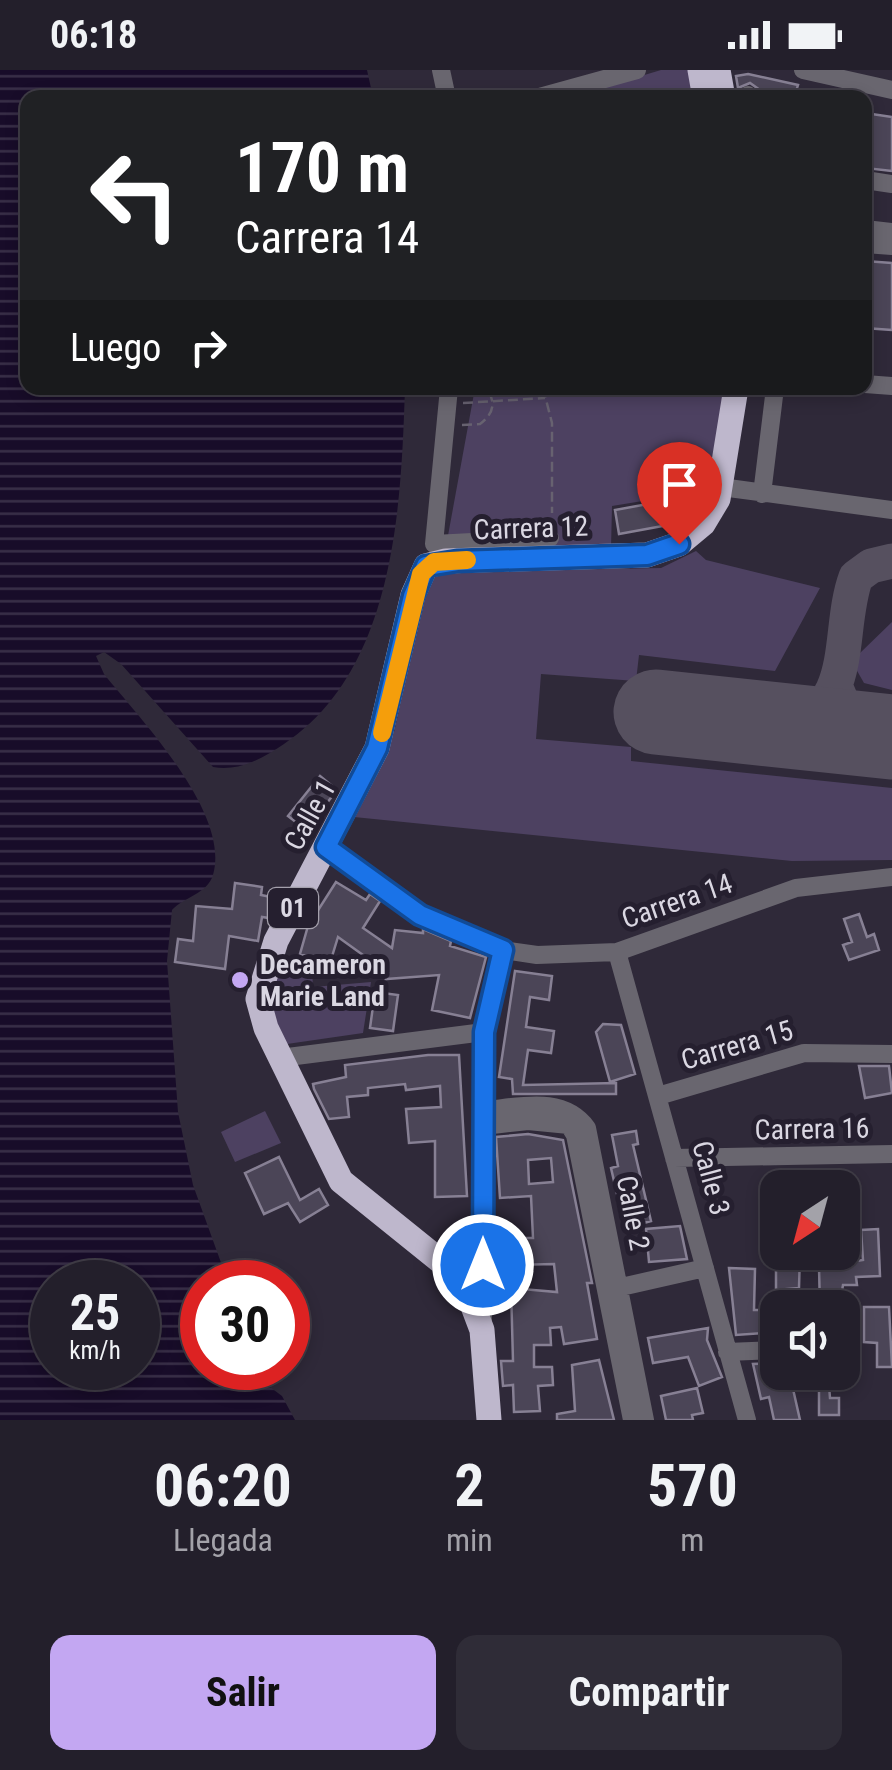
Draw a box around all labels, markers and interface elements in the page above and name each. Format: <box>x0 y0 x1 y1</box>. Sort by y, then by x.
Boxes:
text: 06:18 <box>50 13 137 57</box>
text: 170 m <box>235 127 409 209</box>
icon: left <box>70 130 200 260</box>
text: Carrera 14 <box>235 211 419 264</box>
icon: right <box>181 320 236 375</box>
text: Luego <box>70 326 161 370</box>
pin <box>637 442 722 545</box>
icon: arrive <box>652 457 707 512</box>
street label: Carrera 12 <box>473 510 589 546</box>
street label: Calle 1 <box>277 774 343 856</box>
street label: Carrera 14 <box>617 867 737 935</box>
road number: 01 <box>268 888 318 928</box>
place label: Decameron Marie Land <box>260 948 386 1013</box>
marker: Decameron Marie Land <box>229 969 251 991</box>
street label: Carrera 15 <box>677 1013 797 1077</box>
street label: Carrera 16 <box>754 1112 870 1146</box>
street label: Calle 3 <box>685 1137 737 1219</box>
north arrow <box>760 1170 860 1270</box>
map controls <box>760 1170 860 1390</box>
street label: Calle 2 <box>610 1173 656 1253</box>
position arrow <box>431 1213 535 1317</box>
speed limit sign: 30 <box>180 1260 310 1390</box>
text: 25 <box>70 1284 120 1342</box>
button: sound <box>760 1290 860 1390</box>
text: km/h <box>69 1336 121 1365</box>
text: 06:20 <box>154 1450 292 1521</box>
text: 2 <box>454 1450 485 1521</box>
text: 570 <box>647 1450 738 1521</box>
text: Llegada <box>173 1521 273 1559</box>
text: min <box>446 1521 493 1559</box>
text: m <box>680 1521 704 1559</box>
button: Salir <box>50 1635 436 1750</box>
button: Compartir <box>456 1635 842 1750</box>

